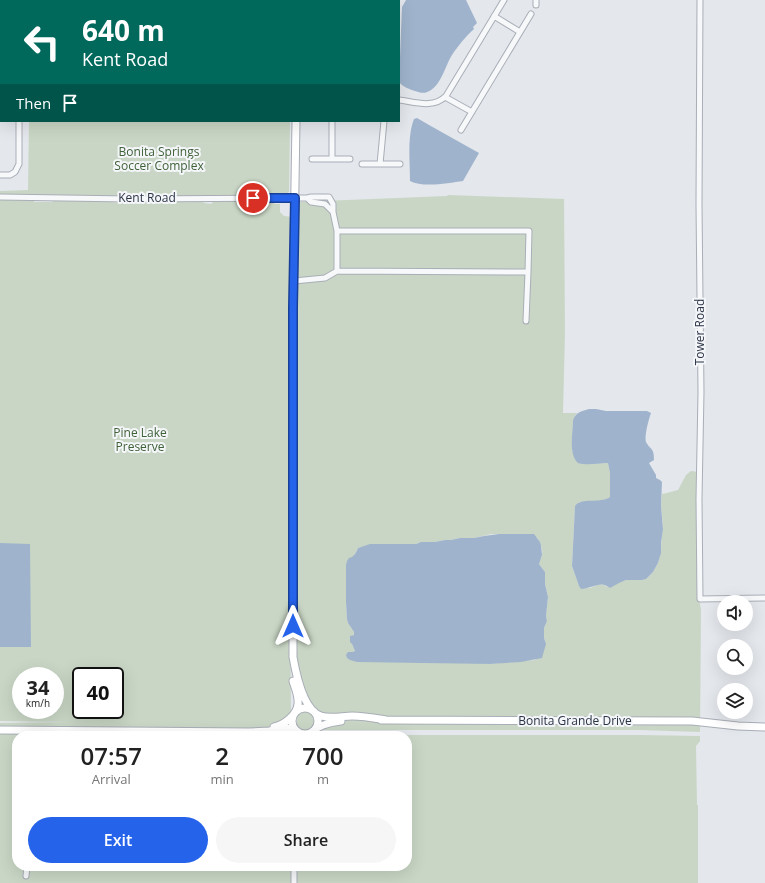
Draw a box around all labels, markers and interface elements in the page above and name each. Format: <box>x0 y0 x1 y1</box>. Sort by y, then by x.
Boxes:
text: 640 m <box>82 11 165 49</box>
icon: left <box>16 16 68 68</box>
text: Kent Road <box>82 47 168 71</box>
icon: arrive <box>59 92 81 114</box>
text: Then <box>16 93 51 113</box>
park label: Bonita Springs Soccer Complex <box>114 143 204 174</box>
pin <box>236 181 270 215</box>
icon: arrive <box>242 187 264 209</box>
street label: Kent Road <box>118 189 176 206</box>
street label: Tower Road <box>691 299 708 365</box>
park label: Pine Lake Preserve <box>113 424 167 455</box>
map controls <box>717 595 753 719</box>
button: sound <box>717 595 753 631</box>
position arrow <box>272 605 314 647</box>
button: search <box>717 639 753 675</box>
speed limit sign: 40 <box>72 667 124 719</box>
text: 34 <box>27 674 49 701</box>
button: layers <box>717 683 753 719</box>
text: km/h <box>26 696 50 710</box>
street label: Bonita Grande Drive <box>518 712 632 729</box>
text: 07:57 <box>81 739 142 772</box>
text: 2 <box>215 739 229 772</box>
text: 700 <box>302 739 343 772</box>
text: Arrival <box>92 770 131 788</box>
text: min <box>211 770 234 788</box>
text: m <box>317 770 329 788</box>
button: Exit <box>28 817 208 863</box>
button: Share <box>216 817 396 863</box>

